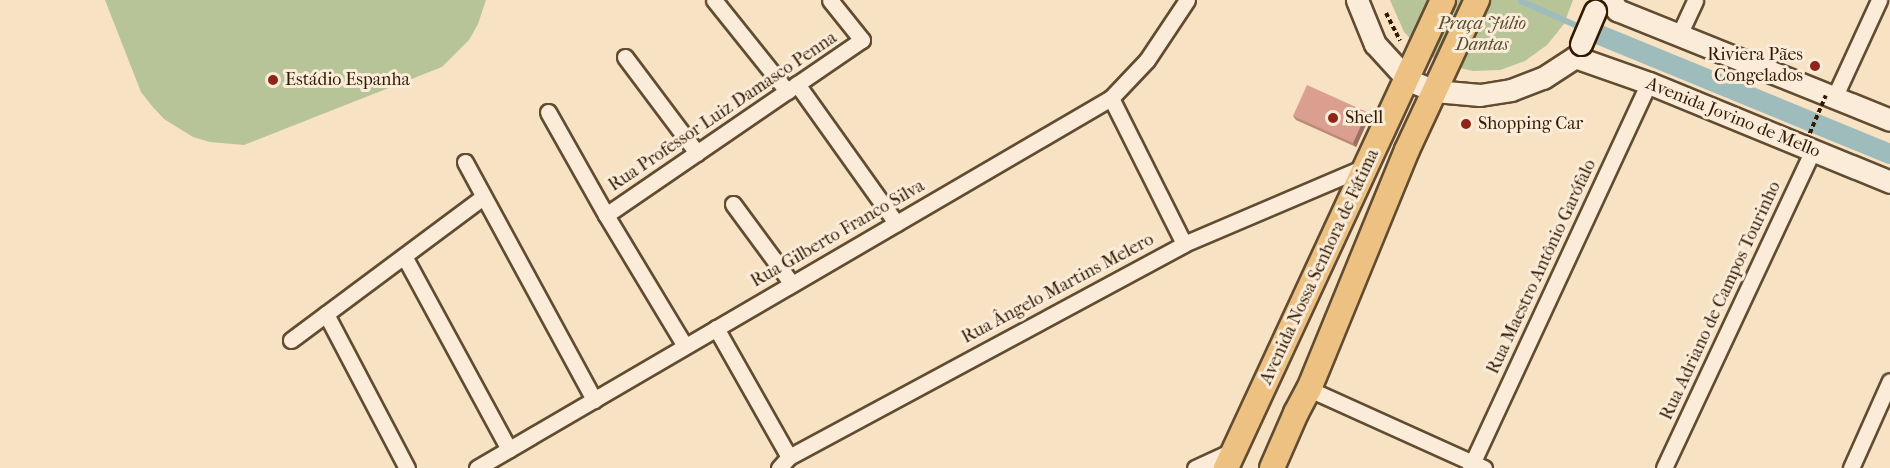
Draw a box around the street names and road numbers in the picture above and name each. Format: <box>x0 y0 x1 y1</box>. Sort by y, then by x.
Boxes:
street label: Rua Professor Luiz Damasco Penna <box>605 27 841 197</box>
street label: Avenida Jovino de Mello <box>1643 73 1823 163</box>
street label: Avenida Nossa Senhora de Fátima <box>1256 146 1384 388</box>
street label: Rua Maestro Antônio Garófalo <box>1483 156 1601 378</box>
street label: Rua Gilberto Franco Silva <box>747 175 929 293</box>
street label: Rua Adriano de Campos Tourinho <box>1656 178 1786 424</box>
street label: Rua Ângelo Martins Melero <box>958 229 1158 349</box>

